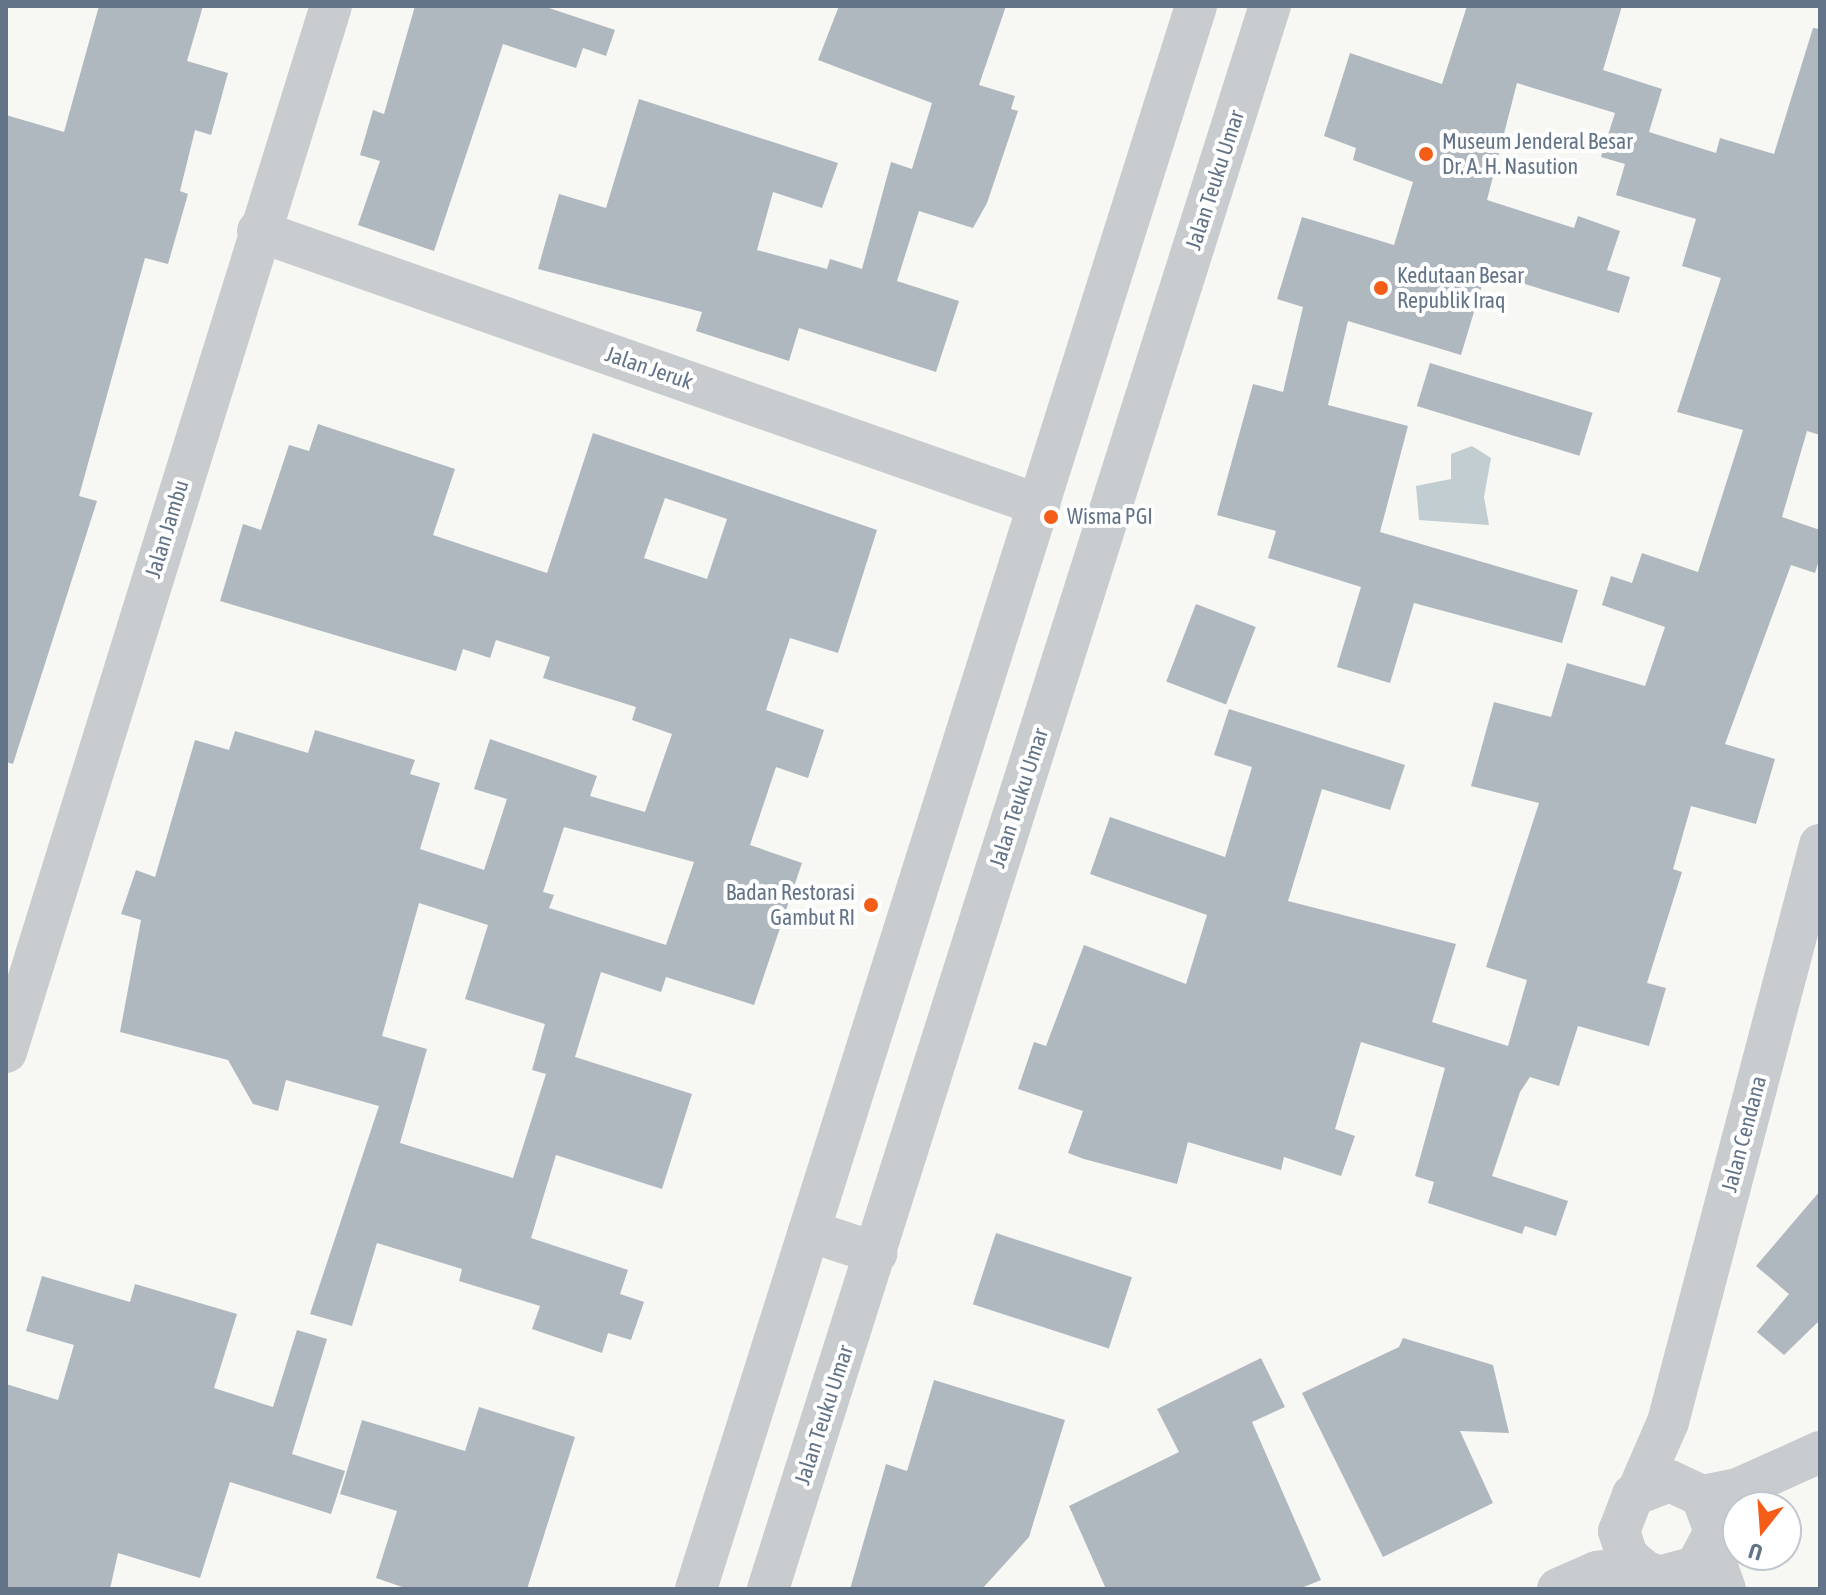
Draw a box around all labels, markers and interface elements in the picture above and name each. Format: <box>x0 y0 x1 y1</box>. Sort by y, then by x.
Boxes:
street label: Jalan Teuku Umar <box>1180 107 1250 253</box>
place label: Museum Jenderal Besar Dr. A. H. Nasution <box>1442 128 1633 180</box>
marker: Museum Jenderal Besar Dr. A. H. Nasution <box>1417 145 1435 163</box>
place label: Kedutaan Besar Republik Iraq <box>1397 262 1524 314</box>
marker: Kedutaan Besar Republik Iraq <box>1372 279 1390 297</box>
street label: Jalan Jeruk <box>602 341 696 395</box>
street label: Jalan Jambu <box>140 477 194 581</box>
place label: Wisma PGI <box>1067 504 1153 530</box>
marker: Wisma PGI <box>1042 508 1060 526</box>
street label: Jalan Teuku Umar <box>984 725 1054 871</box>
place label: Badan Restorasi Gambut RI <box>726 879 855 930</box>
marker: Badan Restorasi Gambut RI <box>862 896 880 914</box>
street label: Jalan Cendana <box>1716 1073 1772 1195</box>
street label: Jalan Teuku Umar <box>789 1342 859 1488</box>
north arrow <box>1722 1491 1802 1571</box>
text: U <box>1746 1538 1766 1566</box>

